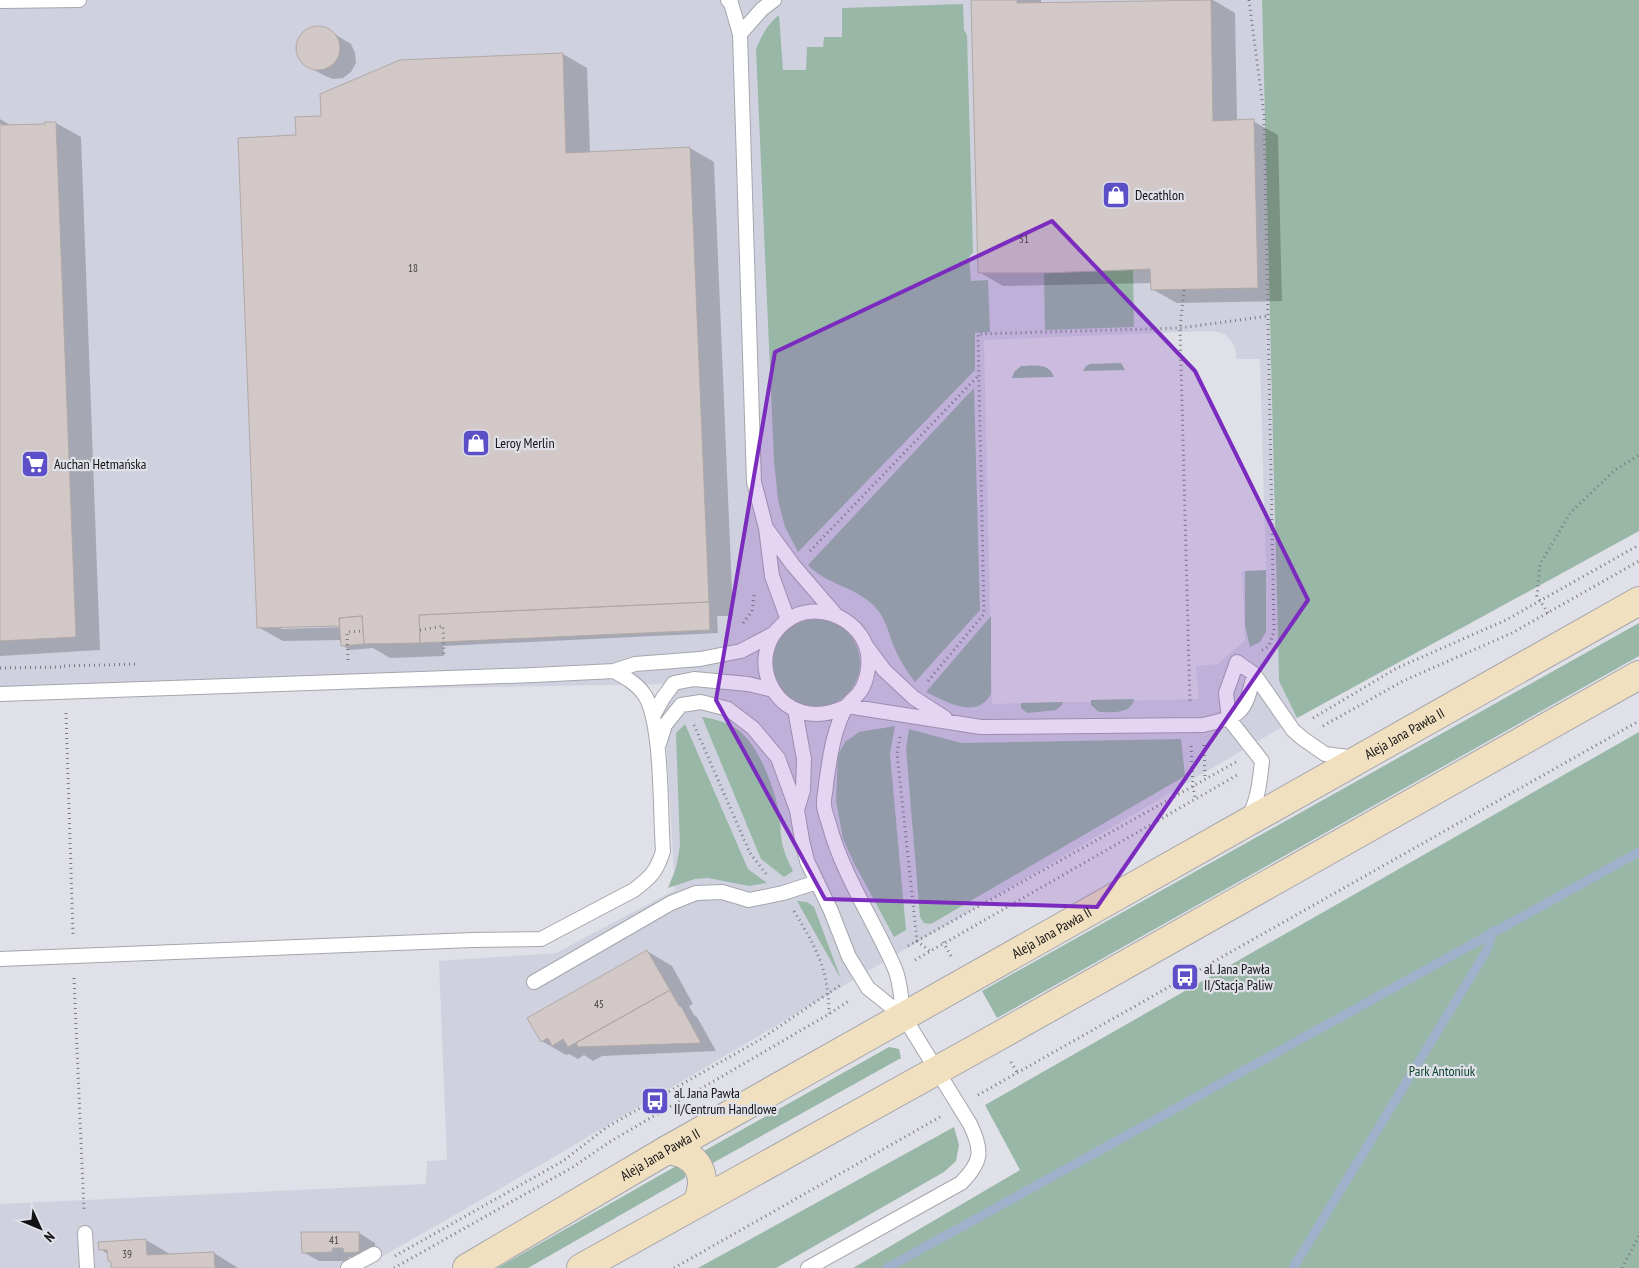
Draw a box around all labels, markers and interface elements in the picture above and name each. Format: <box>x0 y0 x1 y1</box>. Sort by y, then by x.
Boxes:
shop icon: Decathlon <box>1101 180 1131 210</box>
place label: Decathlon <box>1135 186 1184 204</box>
house number: 51 <box>1019 232 1029 246</box>
house number: 18 <box>408 261 418 275</box>
shop icon: Leroy Merlin <box>461 428 491 458</box>
place label: Leroy Merlin <box>495 434 555 452</box>
supermarket icon: Auchan Hetmańska <box>20 449 50 479</box>
place label: Auchan Hetmańska <box>54 455 146 473</box>
street label: Aleja Jana Pawła II <box>1361 704 1448 763</box>
street label: Aleja Jana Pawła II <box>1008 903 1095 963</box>
place label: al. Jana Pawła II/Stacja Paliw <box>1204 960 1273 994</box>
bus stop icon: al. Jana Pawła II/Stacja Paliw <box>1170 962 1200 992</box>
house number: 45 <box>594 997 604 1011</box>
park label: Park Antoniuk <box>1409 1062 1476 1080</box>
place label: al. Jana Pawła II/Centrum Handlowe <box>674 1084 777 1118</box>
bus stop icon: al. Jana Pawła II/Centrum Handlowe <box>640 1086 670 1116</box>
street label: Aleja Jana Pawła II <box>617 1124 703 1185</box>
north arrow <box>15 1203 65 1253</box>
text: N <box>40 1228 58 1246</box>
house number: 41 <box>329 1233 339 1247</box>
house number: 39 <box>122 1247 132 1261</box>

